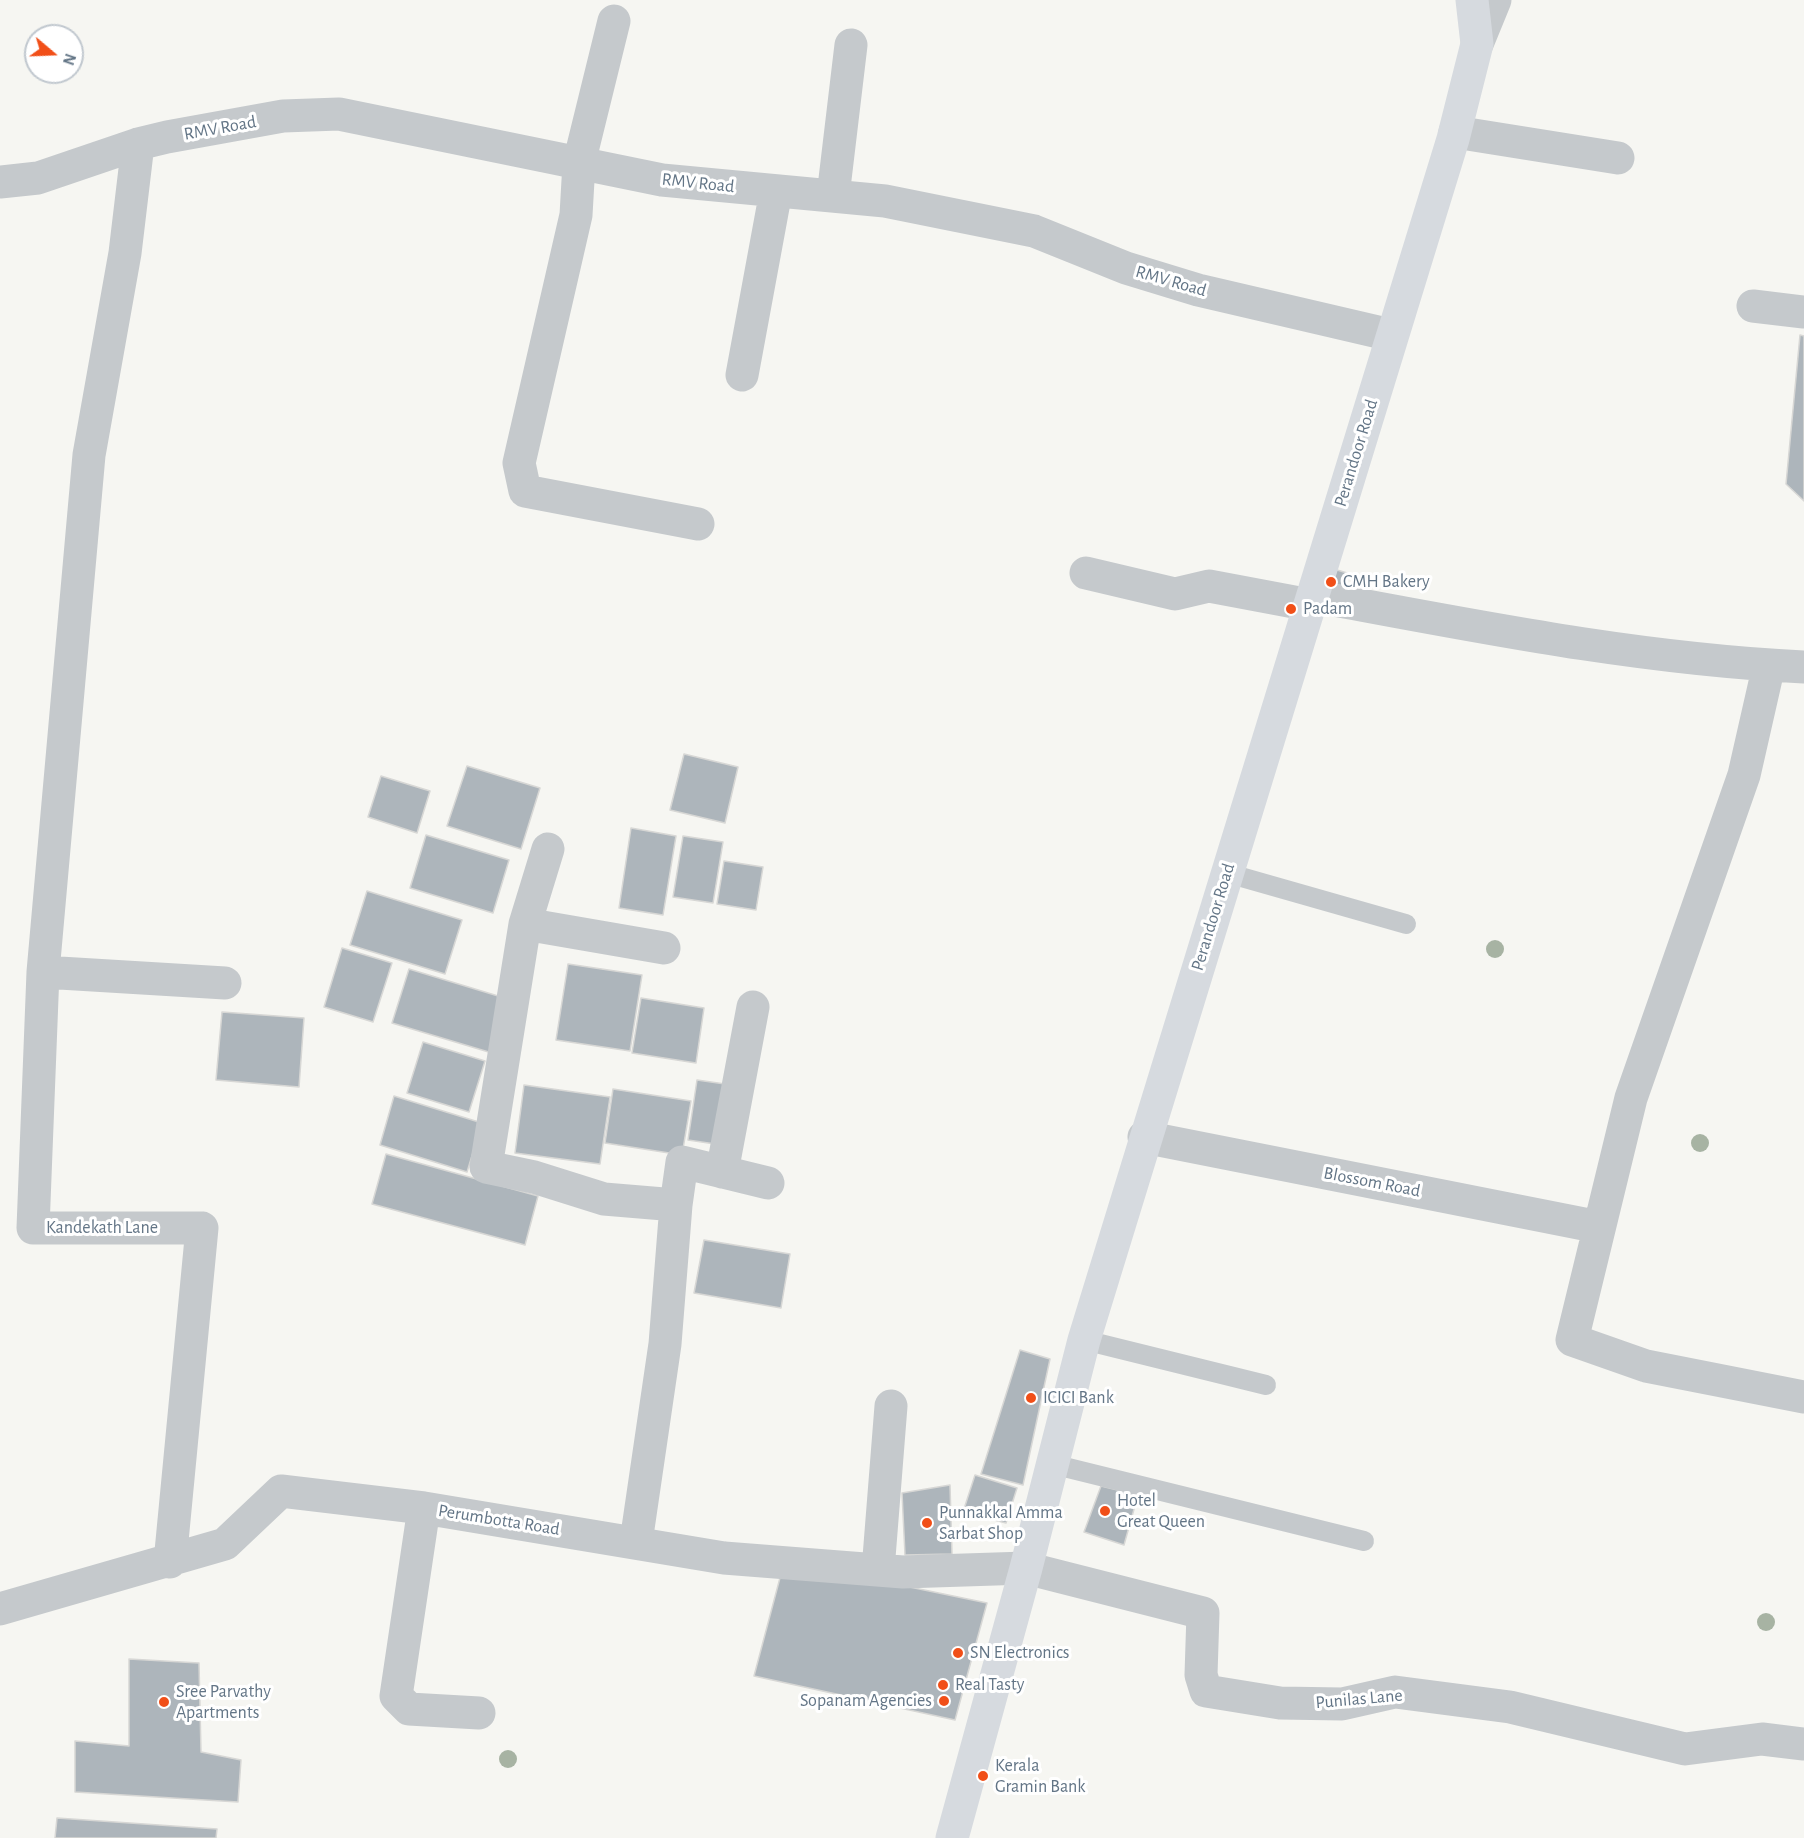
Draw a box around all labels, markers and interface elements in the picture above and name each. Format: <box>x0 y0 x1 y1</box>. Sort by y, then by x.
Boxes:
north arrow <box>24 24 84 84</box>
text: N <box>60 51 79 67</box>
street label: RMV Road <box>182 111 258 145</box>
street label: RMV Road <box>661 168 735 198</box>
street label: RMV Road <box>1133 261 1209 301</box>
street label: Perandoor Road <box>1329 397 1383 509</box>
place label: CMH Bakery <box>1343 571 1430 593</box>
marker: CMH Bakery <box>1324 575 1338 589</box>
place label: Padam <box>1303 598 1352 620</box>
marker: Padam <box>1284 602 1298 616</box>
street label: Perandoor Road <box>1186 861 1240 973</box>
street label: Blossom Road <box>1322 1162 1422 1202</box>
street label: Kandekath Lane <box>46 1217 158 1239</box>
place label: ICICI Bank <box>1043 1387 1114 1409</box>
marker: ICICI Bank <box>1024 1391 1038 1405</box>
place label: Hotel Great Queen <box>1117 1490 1205 1532</box>
street label: Perumbotta Road <box>437 1500 561 1540</box>
place label: Punnakkal Amma Sarbat Shop <box>939 1502 1063 1544</box>
marker: Hotel Great Queen <box>1098 1504 1112 1518</box>
marker: Punnakkal Amma Sarbat Shop <box>920 1516 934 1530</box>
place label: SN Electronics <box>970 1642 1070 1664</box>
marker: SN Electronics <box>951 1646 965 1660</box>
place label: Real Tasty <box>955 1674 1024 1696</box>
marker: Real Tasty <box>936 1678 950 1692</box>
place label: Sree Parvathy Apartments <box>176 1681 271 1724</box>
street label: Punilas Lane <box>1315 1684 1403 1714</box>
place label: Sopanam Agencies <box>800 1690 932 1712</box>
marker: Sopanam Agencies <box>937 1694 951 1708</box>
marker: Sree Parvathy Apartments <box>157 1695 171 1709</box>
place label: Kerala Gramin Bank <box>995 1755 1086 1798</box>
marker: Kerala Gramin Bank <box>976 1769 990 1783</box>

